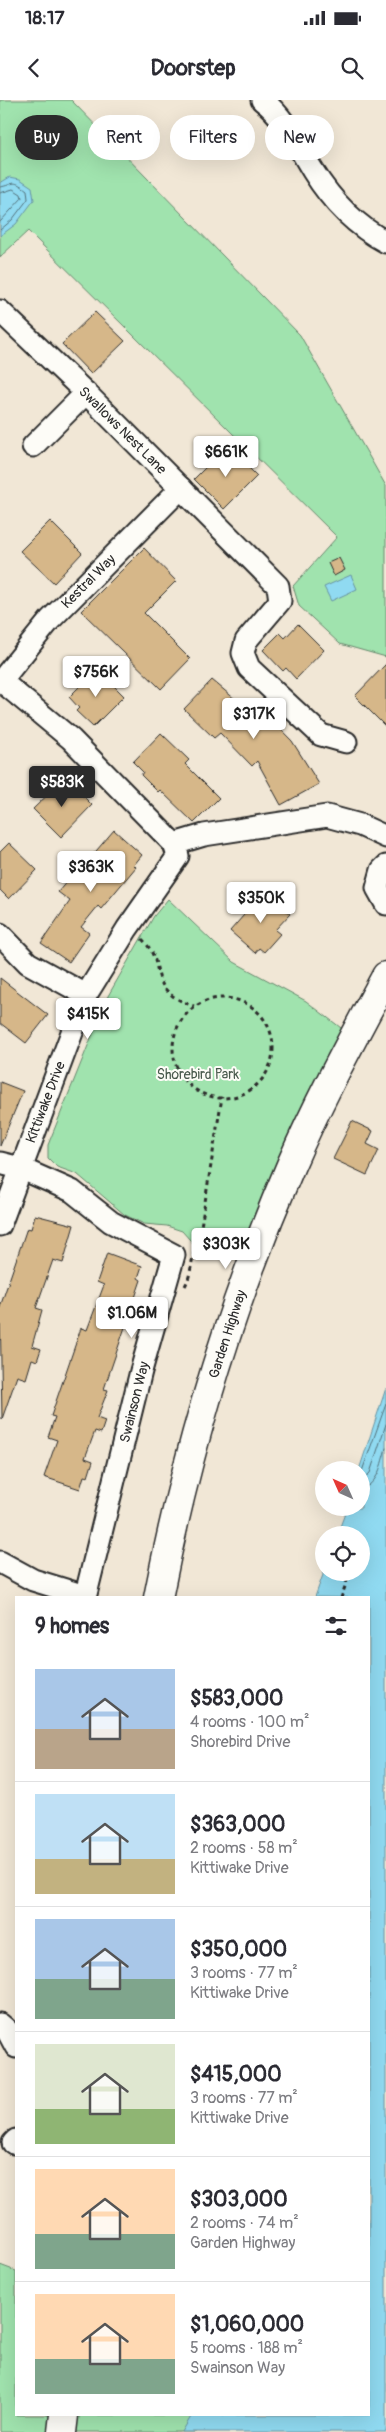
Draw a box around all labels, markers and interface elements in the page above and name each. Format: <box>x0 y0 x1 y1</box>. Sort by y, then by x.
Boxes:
text: 18:17 <box>25 6 65 30</box>
icon: back <box>20 54 48 82</box>
text: Doorstep <box>150 54 236 82</box>
icon: search <box>338 54 366 82</box>
chip: Buy <box>15 115 78 160</box>
chip: Rent <box>88 115 160 160</box>
chip: Filters <box>170 115 255 160</box>
chip: New <box>265 115 334 160</box>
street label: Swallows Nest Lane <box>75 383 170 478</box>
pin: $661K <box>191 436 261 478</box>
text: $661K <box>204 442 248 462</box>
street label: Kestral Way <box>58 551 119 612</box>
pin: $756K <box>61 656 131 698</box>
text: $756K <box>74 662 118 682</box>
pin: $317K <box>219 698 289 740</box>
text: $317K <box>233 704 275 724</box>
pin: $583K <box>27 766 97 808</box>
text: $583K <box>40 772 84 792</box>
pin: $363K <box>56 850 126 893</box>
text: $363K <box>68 857 114 877</box>
pin: $350K <box>226 882 296 924</box>
text: $350K <box>238 888 284 908</box>
pin: $415K <box>53 998 123 1040</box>
text: $415K <box>67 1004 109 1024</box>
street label: Kittiwake Drive <box>22 1059 69 1146</box>
park label: Shorebird Park <box>157 1066 239 1083</box>
pin: $303K <box>191 1228 261 1270</box>
text: $303K <box>202 1234 250 1254</box>
street label: Garden Highway <box>205 1288 250 1381</box>
pin: $1.06M <box>91 1296 173 1339</box>
text: $1.06M <box>107 1303 157 1323</box>
street label: Swainson Way <box>116 1360 153 1445</box>
north arrow <box>315 1461 370 1516</box>
map controls <box>315 1461 370 1581</box>
button: locate <box>315 1526 370 1581</box>
icon: filters <box>322 1612 350 1640</box>
text: 9 homes <box>35 1613 109 1640</box>
text: $583,000 <box>190 1685 283 1712</box>
icon: home <box>75 1689 135 1749</box>
text: 4 rooms · 100 m² <box>190 1712 309 1732</box>
text: Shorebird Drive <box>190 1732 290 1752</box>
text: $363,000 <box>190 1811 285 1838</box>
icon: home <box>75 1814 135 1874</box>
text: 2 rooms · 58 m² <box>190 1838 298 1858</box>
text: Kittiwake Drive <box>190 1858 289 1878</box>
text: $350,000 <box>190 1936 287 1963</box>
icon: home <box>75 1939 135 1999</box>
text: 3 rooms · 77 m² <box>190 1963 298 1983</box>
text: Kittiwake Drive <box>190 1983 289 2003</box>
text: $415,000 <box>190 2061 282 2088</box>
icon: home <box>75 2064 135 2124</box>
text: 3 rooms · 77 m² <box>190 2088 298 2108</box>
text: Kittiwake Drive <box>190 2108 289 2128</box>
text: $303,000 <box>190 2186 288 2213</box>
icon: home <box>75 2189 135 2249</box>
text: 2 rooms · 74 m² <box>190 2213 299 2233</box>
text: Garden Highway <box>190 2233 295 2253</box>
text: $1,060,000 <box>190 2311 304 2338</box>
icon: home <box>75 2314 135 2374</box>
text: 5 rooms · 188 m² <box>190 2338 303 2358</box>
text: Swainson Way <box>190 2358 285 2378</box>

